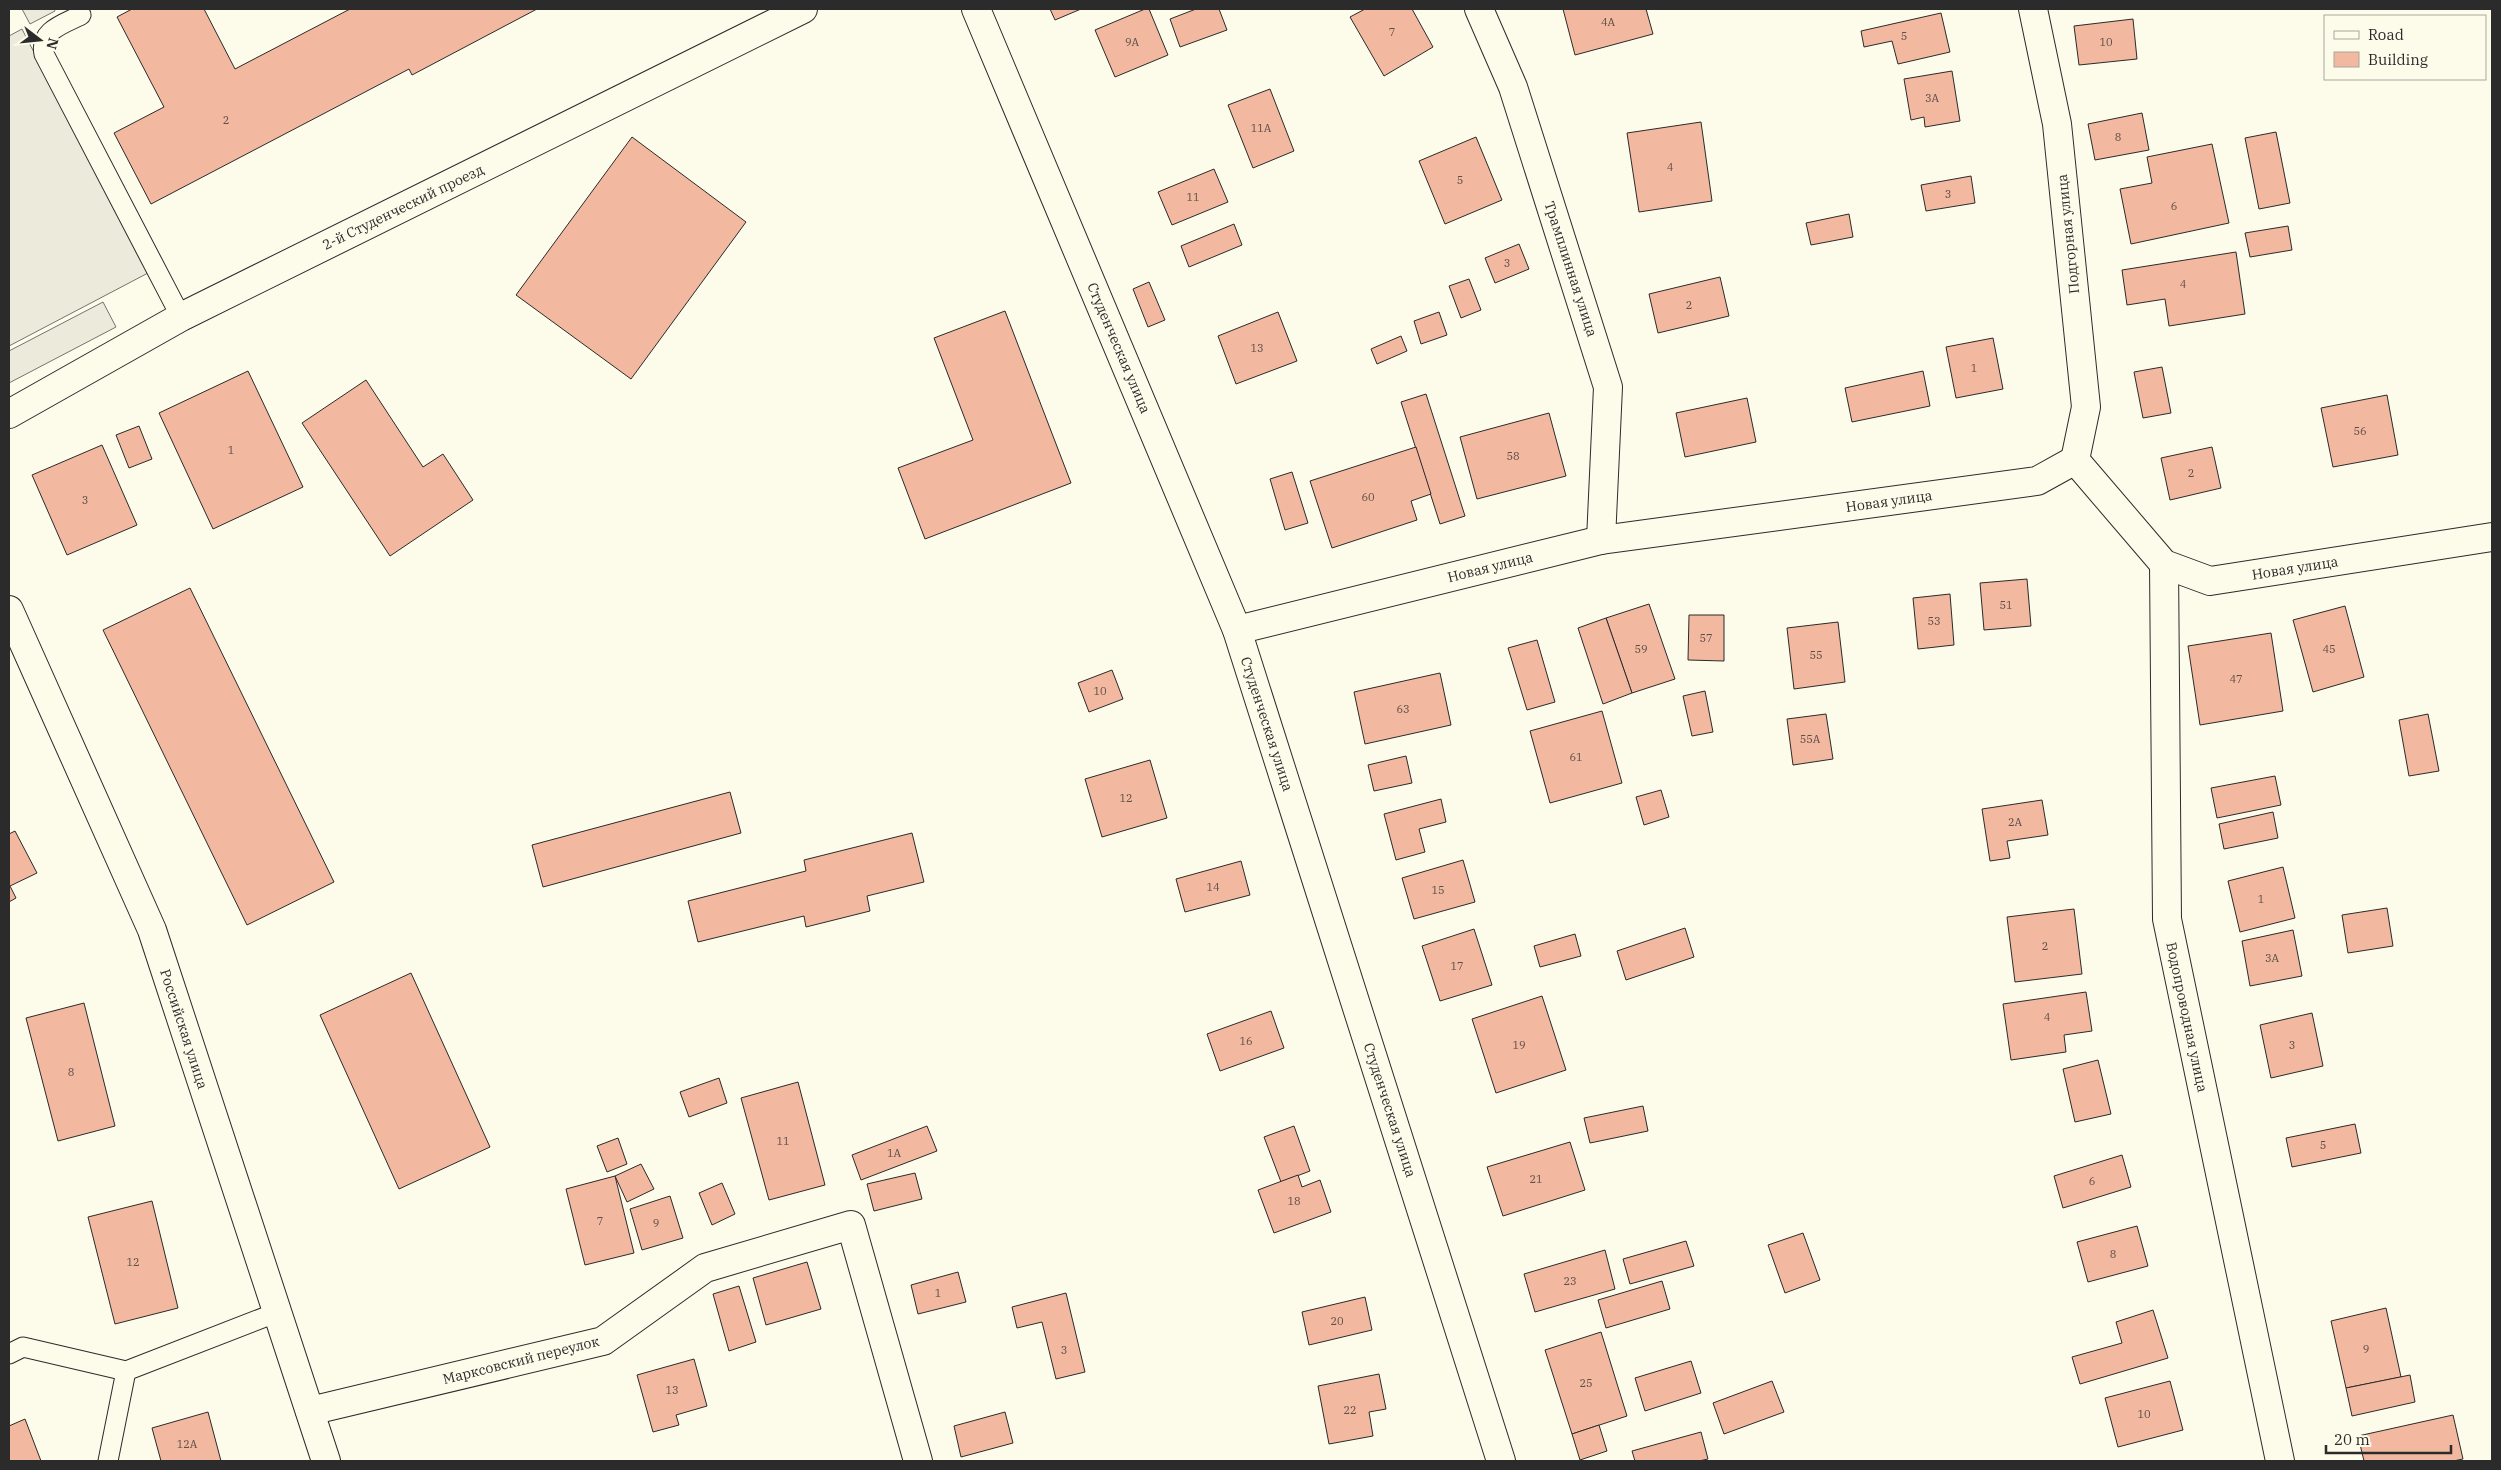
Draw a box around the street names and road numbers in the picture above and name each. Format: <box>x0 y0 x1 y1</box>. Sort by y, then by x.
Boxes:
street label: 2-й Студенческий проезд <box>319 160 487 254</box>
street label: Подгорная улица <box>2053 173 2083 295</box>
street label: Трамплинная улица <box>1541 199 1602 339</box>
street label: Студенческая улица <box>1083 280 1155 417</box>
street label: Новая улица <box>1845 486 1934 516</box>
street label: Новая улица <box>1445 548 1535 586</box>
street label: Новая улица <box>2250 552 2340 584</box>
street label: Студенческая улица <box>1237 654 1297 794</box>
street label: Водопроводная улица <box>2162 940 2212 1094</box>
street label: Российская улица <box>156 967 212 1092</box>
street label: Студенческая улица <box>1360 1040 1420 1180</box>
street label: Марксовский переулок <box>441 1332 601 1388</box>

